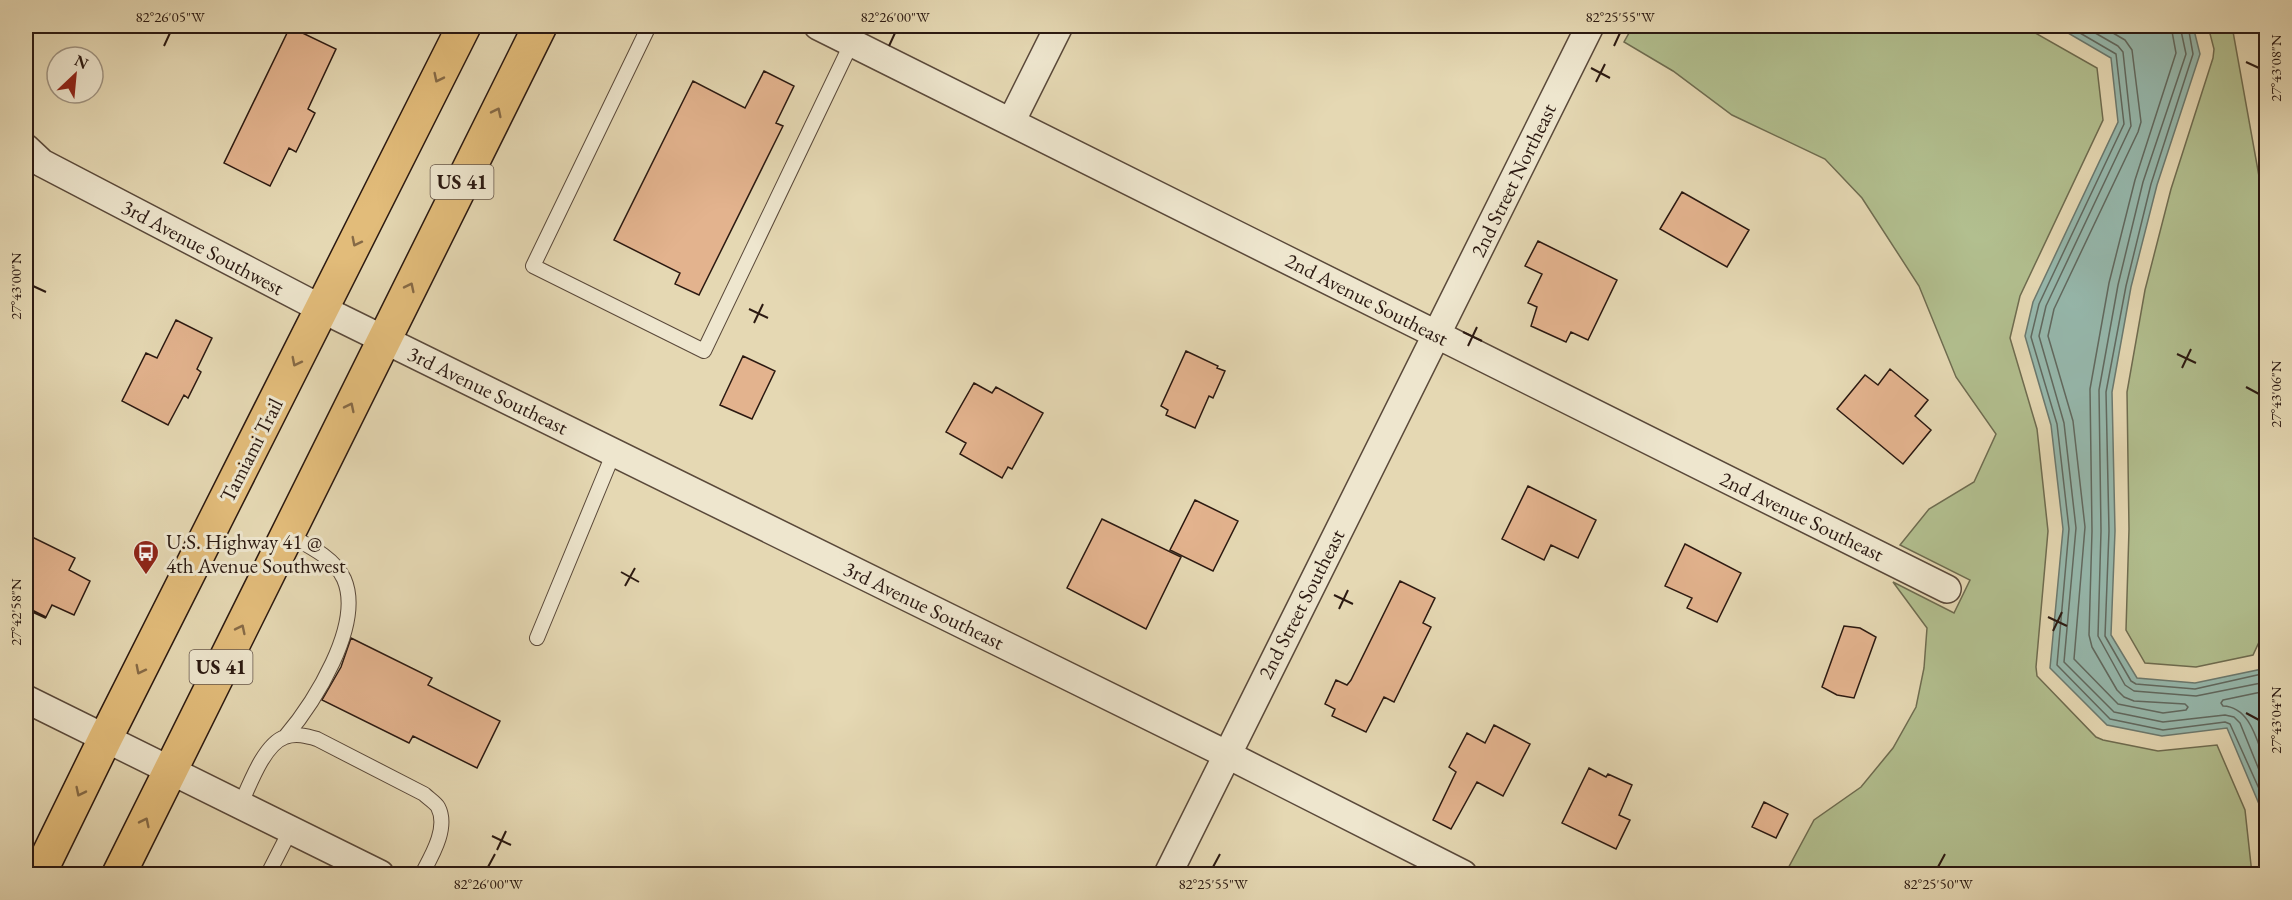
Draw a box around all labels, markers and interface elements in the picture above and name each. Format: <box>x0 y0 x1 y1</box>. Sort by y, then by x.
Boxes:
text: 82°26'05"W <box>135 7 205 26</box>
text: 82°26'00"W <box>860 7 930 26</box>
text: 82°25'55"W <box>1585 7 1655 26</box>
text: 27°43'08"N <box>2266 34 2285 102</box>
north arrow <box>45 45 105 105</box>
text: N <box>71 50 92 74</box>
one-way arrow <box>434 71 445 82</box>
street label: 2nd Street Northeast <box>1464 98 1562 261</box>
one-way arrow <box>489 107 501 118</box>
road number: US 41 <box>430 165 494 199</box>
street label: 3rd Avenue Southwest <box>117 193 289 301</box>
one-way arrow <box>351 236 363 247</box>
street label: 2nd Avenue Southeast <box>1281 246 1453 352</box>
text: 27°43'00"N <box>6 252 25 320</box>
one-way arrow <box>403 282 414 293</box>
street label: 3rd Avenue Southeast <box>403 340 573 441</box>
one-way arrow <box>292 355 303 366</box>
text: 27°43'06"N <box>2266 360 2285 428</box>
street label: Tamiami Trail <box>213 393 289 507</box>
one-way arrow <box>343 403 354 414</box>
street label: 2nd Avenue Southeast <box>1716 465 1889 568</box>
street label: 2nd Street Southeast <box>1252 524 1351 684</box>
place label: U.S. Highway 41 @ 4th Avenue Southwest <box>166 528 346 579</box>
bus stop icon: U.S. Highway 41 @ 4th Avenue Southwest <box>131 538 161 576</box>
street label: 3rd Avenue Southeast <box>839 555 1009 656</box>
text: 27°42'58"N <box>6 578 25 646</box>
one-way arrow <box>233 624 245 635</box>
road number: US 41 <box>190 650 252 684</box>
one-way arrow <box>136 663 148 674</box>
text: 27°43'04"N <box>2266 686 2285 754</box>
one-way arrow <box>75 785 87 796</box>
one-way arrow <box>137 818 149 829</box>
text: 82°26'00"W <box>453 874 523 893</box>
text: 82°25'55"W <box>1178 874 1248 893</box>
text: 82°25'50"W <box>1903 874 1973 893</box>

